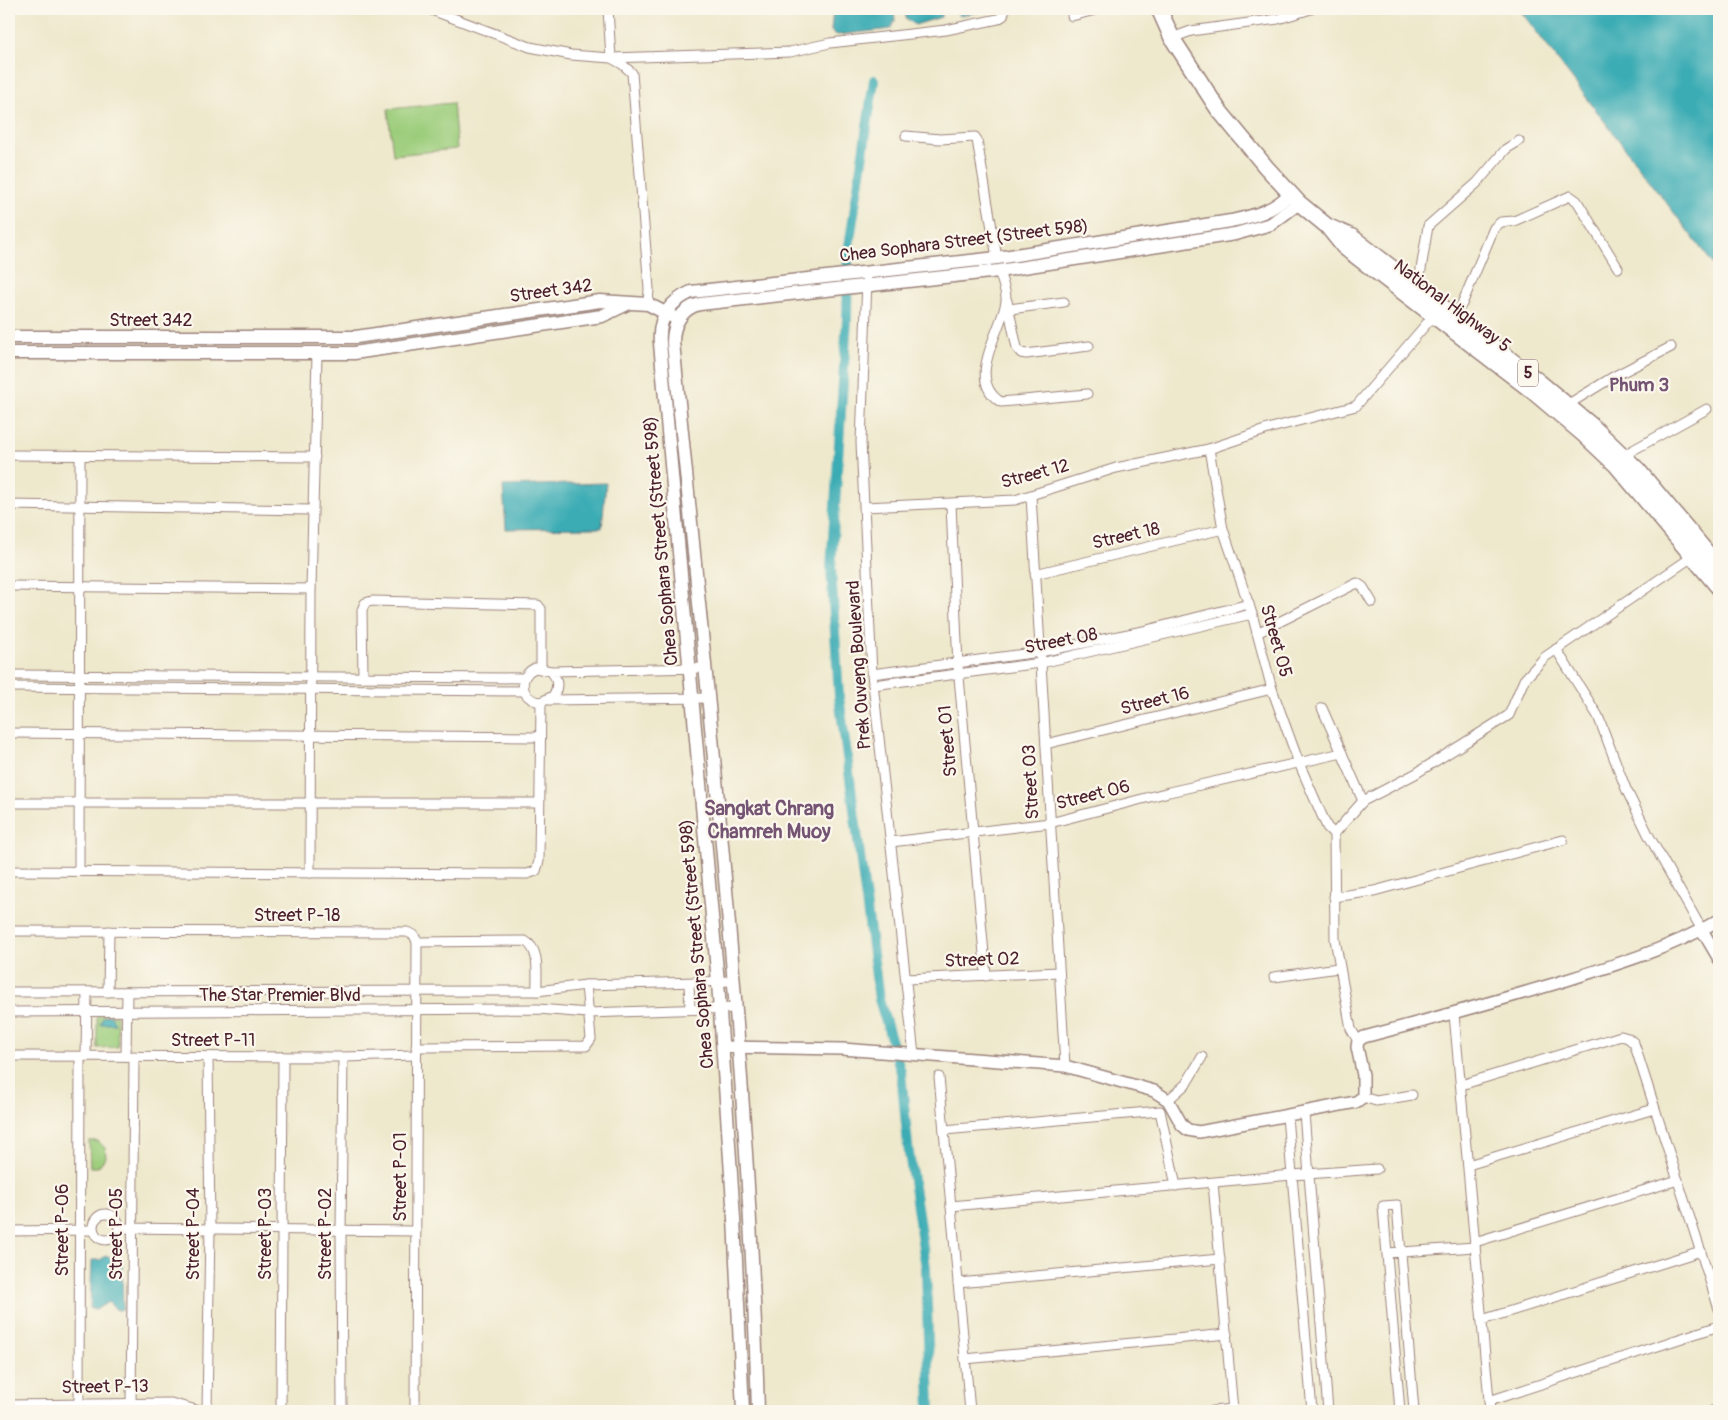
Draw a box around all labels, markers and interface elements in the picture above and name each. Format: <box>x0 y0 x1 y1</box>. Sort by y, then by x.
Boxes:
street label: Chea Sophara Street (Street 598) <box>838 214 1090 268</box>
street label: National Highway 5 <box>1389 254 1515 358</box>
street label: Street 342 <box>508 274 594 308</box>
street label: Street 342 <box>109 309 193 332</box>
road number: 5 <box>1518 359 1538 386</box>
district label: Phum 3 <box>1609 373 1669 397</box>
street label: Chea Sophara Street (Street 598) <box>639 415 683 667</box>
street label: Street 12 <box>998 454 1072 494</box>
street label: Street 18 <box>1090 517 1162 555</box>
street label: Prek Ouveng Boulevard <box>842 580 876 750</box>
street label: Street 05 <box>1255 602 1297 680</box>
street label: Street 08 <box>1022 623 1100 659</box>
street label: Street 16 <box>1118 681 1192 721</box>
street label: Street 01 <box>933 704 963 778</box>
street label: Street 03 <box>1018 744 1044 820</box>
street label: Street 06 <box>1054 775 1132 815</box>
district label: Sangkat Chrang Chamreh Muoy <box>704 796 834 844</box>
street label: Chea Sophara Street (Street 598) <box>675 818 719 1070</box>
street label: Street P-18 <box>254 904 340 927</box>
street label: Street 02 <box>944 947 1020 973</box>
street label: The Star Premier Blvd <box>199 984 361 1007</box>
street label: Street P-11 <box>171 1029 255 1052</box>
street label: Street P-01 <box>389 1132 412 1222</box>
street label: Street P-06 <box>51 1183 74 1277</box>
street label: Street P-04 <box>182 1187 205 1281</box>
street label: Street P-05 <box>105 1188 128 1280</box>
street label: Street P-03 <box>254 1188 277 1280</box>
street label: Street P-02 <box>314 1188 337 1280</box>
street label: Street P-13 <box>61 1375 149 1399</box>

